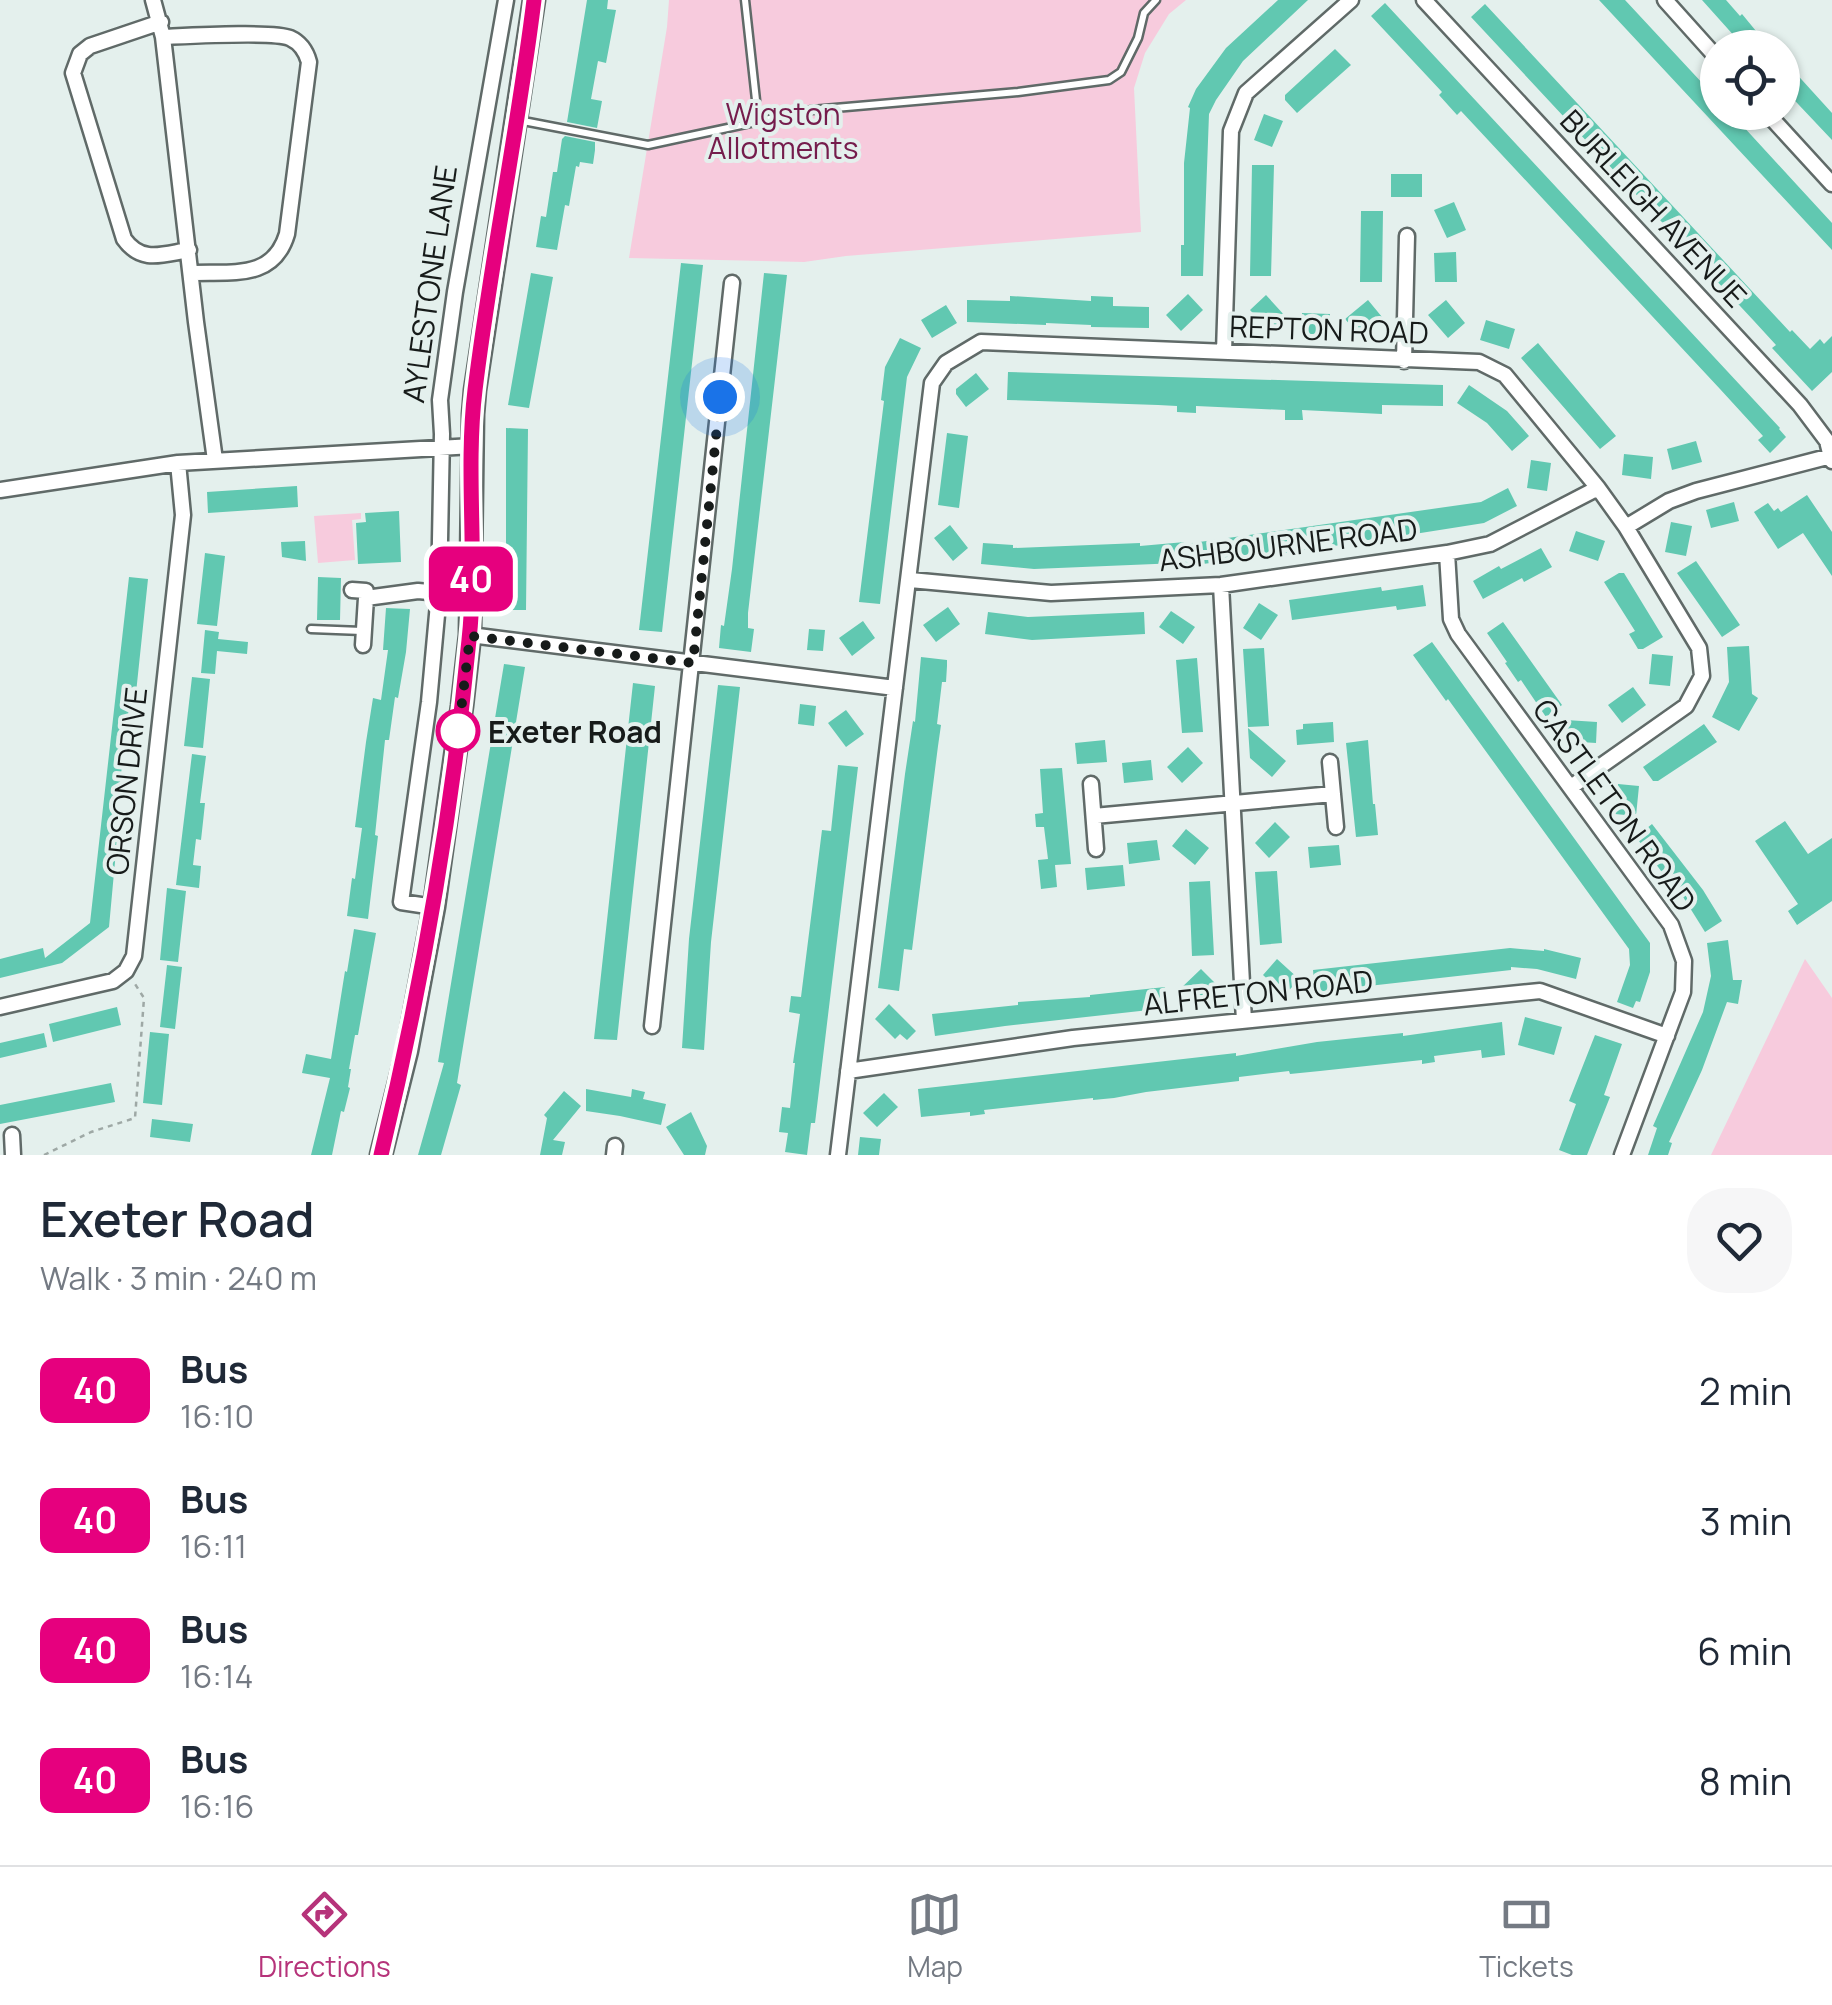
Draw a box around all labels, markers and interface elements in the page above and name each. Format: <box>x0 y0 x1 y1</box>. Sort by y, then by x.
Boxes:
map controls <box>1700 30 1800 130</box>
button: locate <box>1700 30 1800 130</box>
park label: Wigston Allotments <box>708 93 858 168</box>
street label: BURLEIGH AVENUE <box>1552 100 1756 316</box>
street label: AYLESTONE LANE <box>392 163 466 405</box>
street label: REPTON ROAD <box>1229 305 1429 353</box>
your location <box>695 372 745 422</box>
street label: ASHBOURNE ROAD <box>1156 508 1420 580</box>
line badge: 40 <box>426 546 516 612</box>
text: 40 <box>449 555 493 603</box>
street label: ORSON DRIVE <box>96 685 156 877</box>
street label: CASTLETON ROAD <box>1524 690 1706 920</box>
marker: Exeter Road <box>437 710 479 752</box>
place label: Exeter Road <box>488 711 662 752</box>
street label: ALFRETON ROAD <box>1141 960 1375 1024</box>
text: Exeter Road <box>40 1186 315 1251</box>
button: heart <box>1687 1188 1792 1293</box>
text: Walk · 3 min · 240 m <box>40 1256 317 1300</box>
text: Bus <box>180 1342 248 1394</box>
text: 2 min <box>1699 1364 1792 1416</box>
text: 40 <box>73 1366 117 1414</box>
text: 16:10 <box>180 1394 254 1438</box>
text: Bus <box>180 1472 248 1524</box>
text: 3 min <box>1700 1494 1792 1546</box>
text: 40 <box>73 1496 117 1544</box>
text: 16:11 <box>180 1524 247 1568</box>
text: Bus <box>180 1602 248 1654</box>
text: 6 min <box>1697 1624 1792 1676</box>
text: 40 <box>73 1626 117 1674</box>
text: 16:14 <box>180 1654 253 1698</box>
text: Bus <box>180 1732 248 1784</box>
text: 8 min <box>1699 1754 1792 1806</box>
text: 40 <box>73 1756 117 1804</box>
text: 16:16 <box>180 1784 254 1828</box>
tab: Directions <box>258 1887 391 1985</box>
tab: Map <box>907 1887 963 1985</box>
tab: Tickets <box>1479 1887 1574 1985</box>

